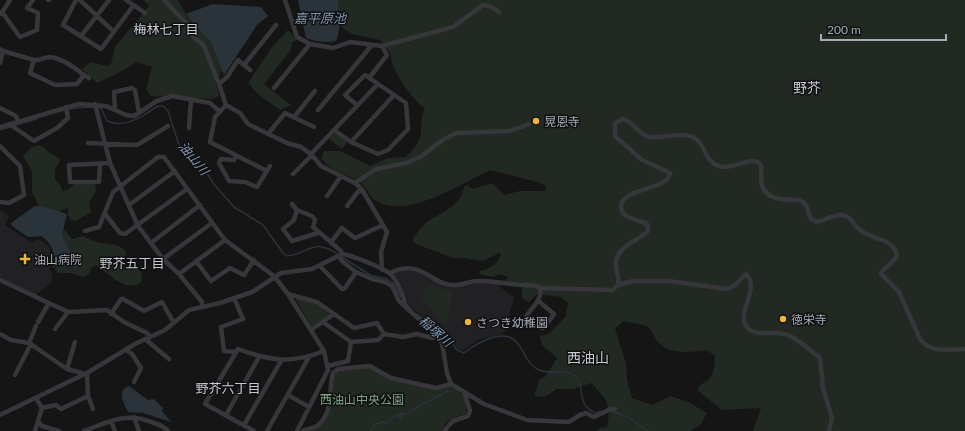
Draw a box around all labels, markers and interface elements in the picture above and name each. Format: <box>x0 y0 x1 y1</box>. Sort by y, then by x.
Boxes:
water label: 嘉平原池 <box>294 10 348 26</box>
scale bar <box>821 16 946 42</box>
district label: 梅林七丁目 <box>133 21 199 37</box>
text: 200 m <box>827 22 861 37</box>
district label: 野芥 <box>793 79 821 96</box>
place label: 晃恩寺 <box>544 114 580 129</box>
marker: 晃恩寺 <box>531 116 541 126</box>
water label: 油山川 <box>175 138 214 180</box>
place label: 油山病院 <box>34 252 82 267</box>
marker: 油山病院 <box>19 253 31 265</box>
district label: 野芥五丁目 <box>99 255 165 271</box>
water label: 稲塚川 <box>416 312 457 351</box>
place label: 徳栄寺 <box>791 312 827 327</box>
marker: 徳栄寺 <box>778 314 788 324</box>
place label: さつき幼稚園 <box>476 315 548 330</box>
marker: さつき幼稚園 <box>463 317 473 327</box>
district label: 西油山 <box>567 349 609 366</box>
district label: 野芥六丁目 <box>195 380 261 396</box>
park label: 西油山中央公園 <box>320 392 404 407</box>

